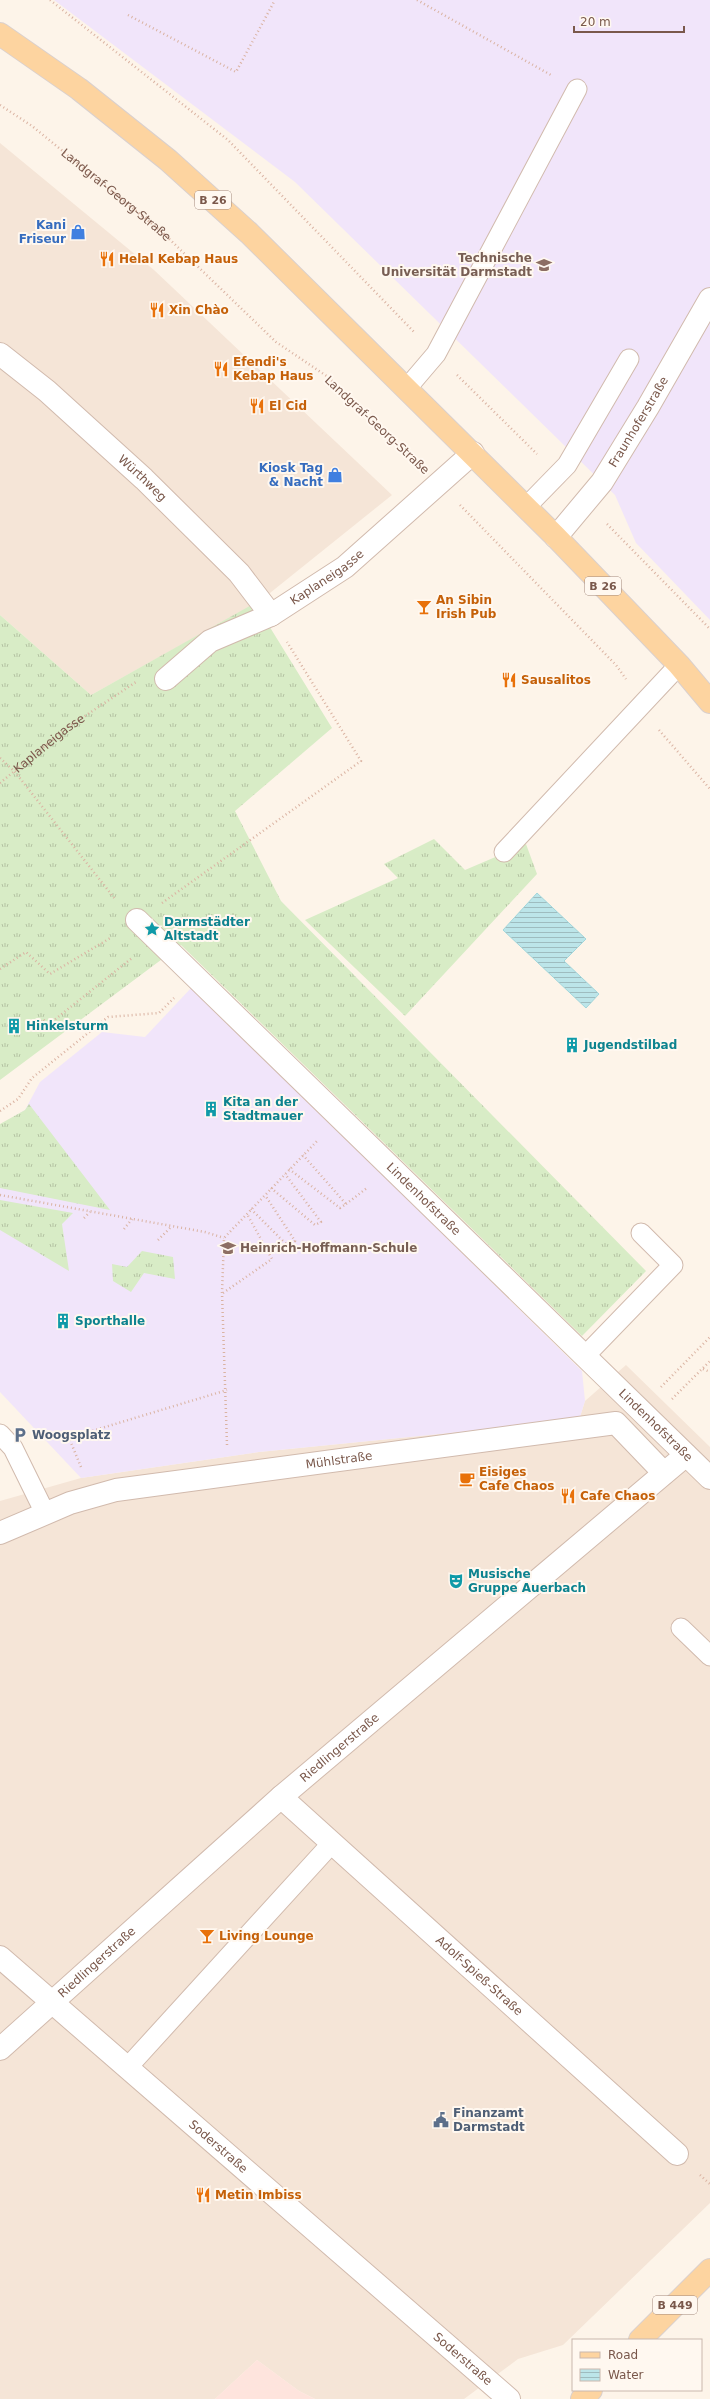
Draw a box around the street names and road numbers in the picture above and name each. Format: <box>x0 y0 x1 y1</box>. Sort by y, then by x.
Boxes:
street label: Landgraf-Georg-Straße <box>58 146 174 244</box>
road number: B 26 <box>195 191 231 209</box>
street label: Landgraf-Georg-Straße <box>322 373 432 477</box>
street label: Fraunhoferstraße <box>606 374 671 470</box>
street label: Würthweg <box>115 452 169 504</box>
street label: Kaplaneigasse <box>288 547 367 608</box>
road number: B 26 <box>585 577 621 595</box>
street label: Kaplaneigasse <box>11 711 87 776</box>
street label: Lindenhofstraße <box>384 1160 463 1238</box>
street label: Lindenhofstraße <box>616 1386 696 1464</box>
street label: Mühlstraße <box>305 1449 373 1472</box>
street label: Riedlingerstraße <box>297 1710 382 1785</box>
street label: Riedlingerstraße <box>55 1924 138 2001</box>
street label: Adolf-Spieß-Straße <box>433 1933 526 2018</box>
street label: Soderstraße <box>186 2117 250 2176</box>
road number: B 449 <box>653 2296 697 2314</box>
street label: Soderstraße <box>431 2330 495 2388</box>

